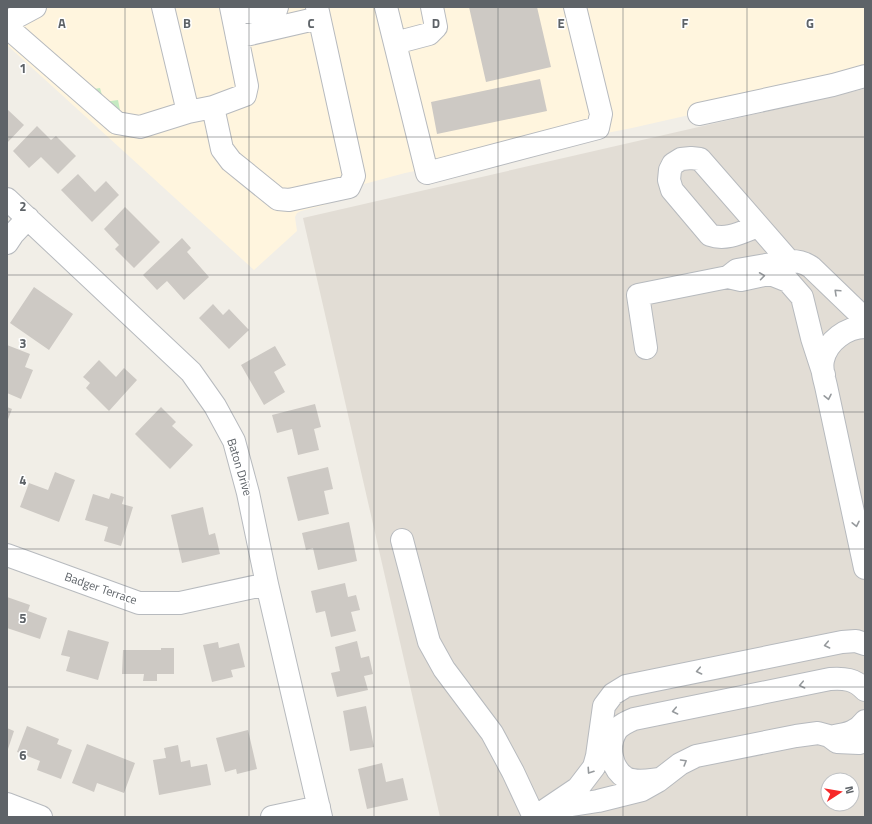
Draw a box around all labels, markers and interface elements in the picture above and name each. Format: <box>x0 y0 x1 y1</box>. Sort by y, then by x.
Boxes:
text: A <box>58 13 66 33</box>
text: B <box>183 13 191 33</box>
text: C <box>307 13 315 33</box>
text: D <box>432 13 440 33</box>
text: E <box>557 13 565 33</box>
text: F <box>682 13 689 33</box>
text: G <box>806 13 814 33</box>
text: 1 <box>19 58 27 78</box>
text: 2 <box>19 196 27 216</box>
one-way arrow <box>759 272 766 281</box>
one-way arrow <box>834 289 842 297</box>
text: 3 <box>19 333 27 353</box>
one-way arrow <box>824 394 832 400</box>
street label: Baton Drive <box>222 436 258 498</box>
text: 4 <box>19 470 27 490</box>
one-way arrow <box>851 521 859 527</box>
street label: Badger Terrace <box>62 567 140 609</box>
text: 5 <box>19 608 27 628</box>
one-way arrow <box>823 640 830 649</box>
one-way arrow <box>696 666 702 675</box>
one-way arrow <box>799 680 806 688</box>
one-way arrow <box>672 706 678 714</box>
text: 6 <box>19 745 27 765</box>
one-way arrow <box>680 759 687 766</box>
one-way arrow <box>588 766 595 773</box>
north arrow <box>820 772 860 812</box>
text: N <box>841 785 858 795</box>

